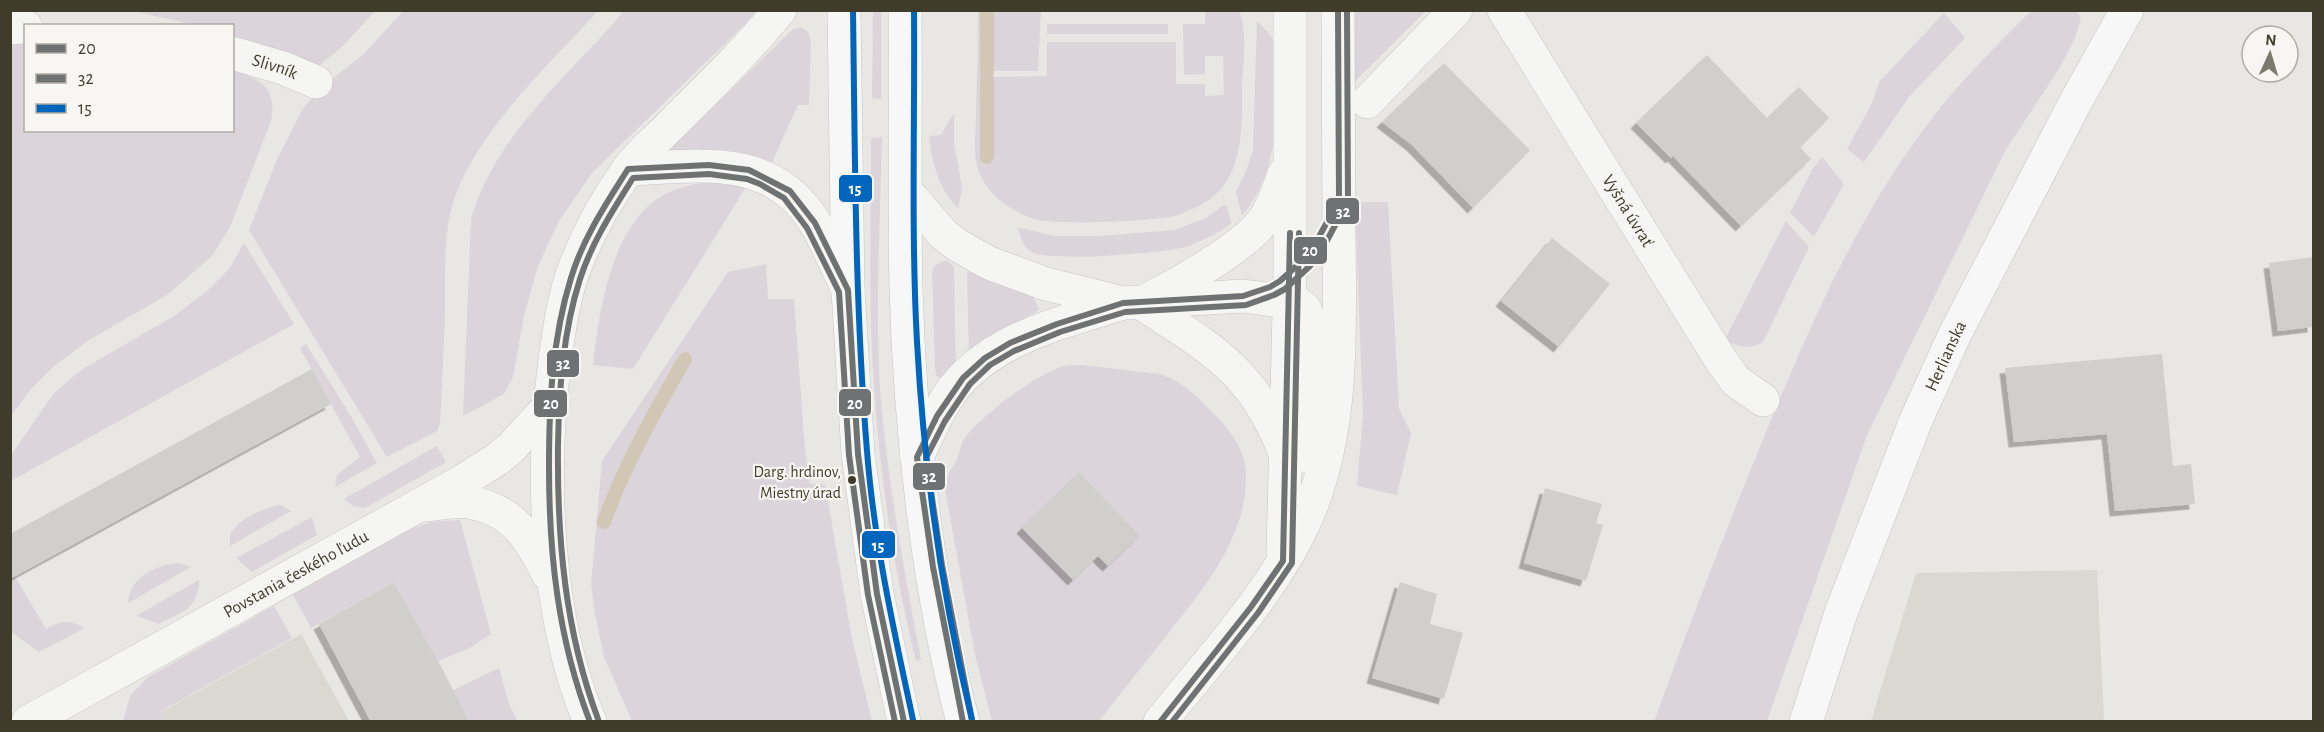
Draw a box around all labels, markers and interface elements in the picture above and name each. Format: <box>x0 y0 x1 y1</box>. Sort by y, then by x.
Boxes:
legend <box>24 24 234 132</box>
north arrow <box>2240 24 2300 84</box>
text: N <box>2265 32 2277 48</box>
text: 20 <box>78 40 96 58</box>
street label: Slivník <box>250 51 301 83</box>
text: 32 <box>78 70 94 88</box>
text: 15 <box>78 100 92 118</box>
street label: Vyšná úvrať <box>1598 172 1657 251</box>
line badge: 15 <box>838 174 873 203</box>
text: 15 <box>849 181 861 197</box>
line badge: 32 <box>1325 197 1360 225</box>
text: 32 <box>1336 204 1351 220</box>
line badge: 20 <box>1293 236 1328 265</box>
text: 20 <box>1302 243 1318 259</box>
street label: Herlianska <box>1922 318 1970 394</box>
line badge: 32 <box>546 349 580 378</box>
text: 32 <box>556 356 571 372</box>
line badge: 20 <box>838 388 872 417</box>
line badge: 20 <box>533 389 568 418</box>
text: 20 <box>543 396 559 412</box>
text: 20 <box>847 396 863 412</box>
line badge: 32 <box>912 462 946 491</box>
place label: Darg. hrdinov, Miestny úrad <box>753 464 841 502</box>
text: 32 <box>922 469 937 485</box>
marker: Darg. hrdinov, Miestny úrad <box>846 474 858 486</box>
street label: Povstania českého ľudu <box>221 527 372 622</box>
line badge: 15 <box>861 530 896 559</box>
text: 15 <box>872 538 884 554</box>

